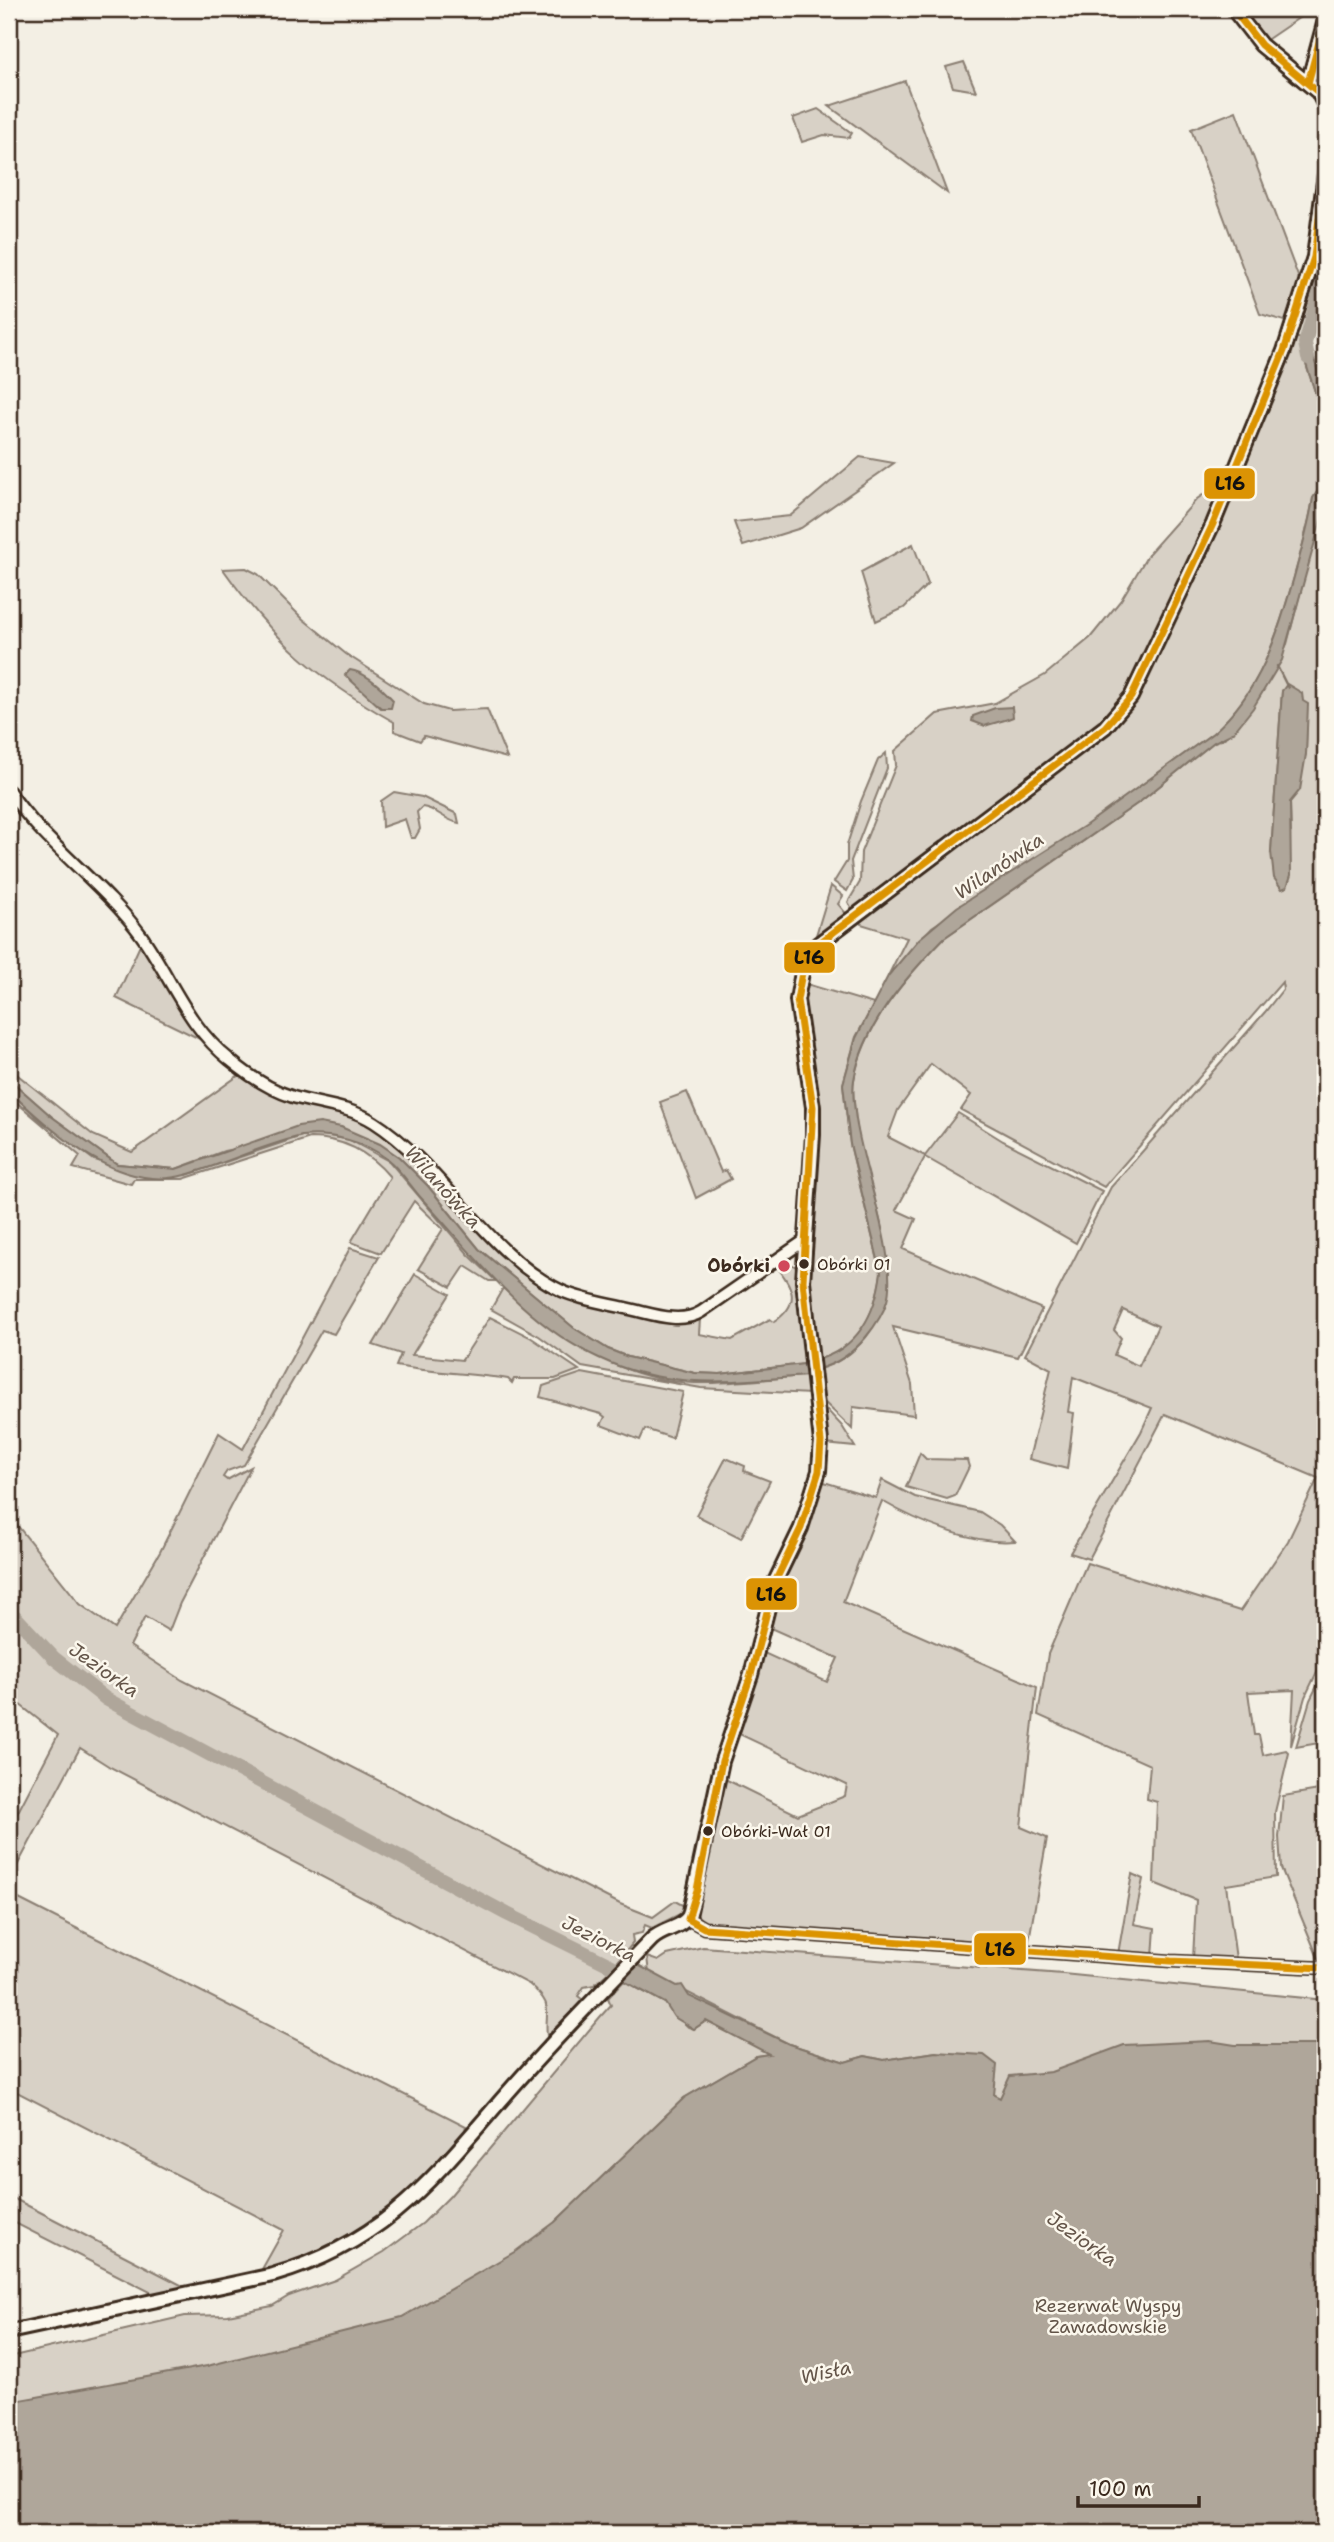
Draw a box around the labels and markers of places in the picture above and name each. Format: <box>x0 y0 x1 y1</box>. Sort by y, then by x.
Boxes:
place label: Obórki <box>707 1254 770 1278</box>
place label: Obórki 01 <box>817 1254 891 1275</box>
marker: Obórki 01 <box>797 1257 811 1271</box>
marker: Obórki <box>776 1258 792 1274</box>
place label: Obórki-Wał 01 <box>721 1821 831 1842</box>
marker: Obórki-Wał 01 <box>701 1824 715 1838</box>

